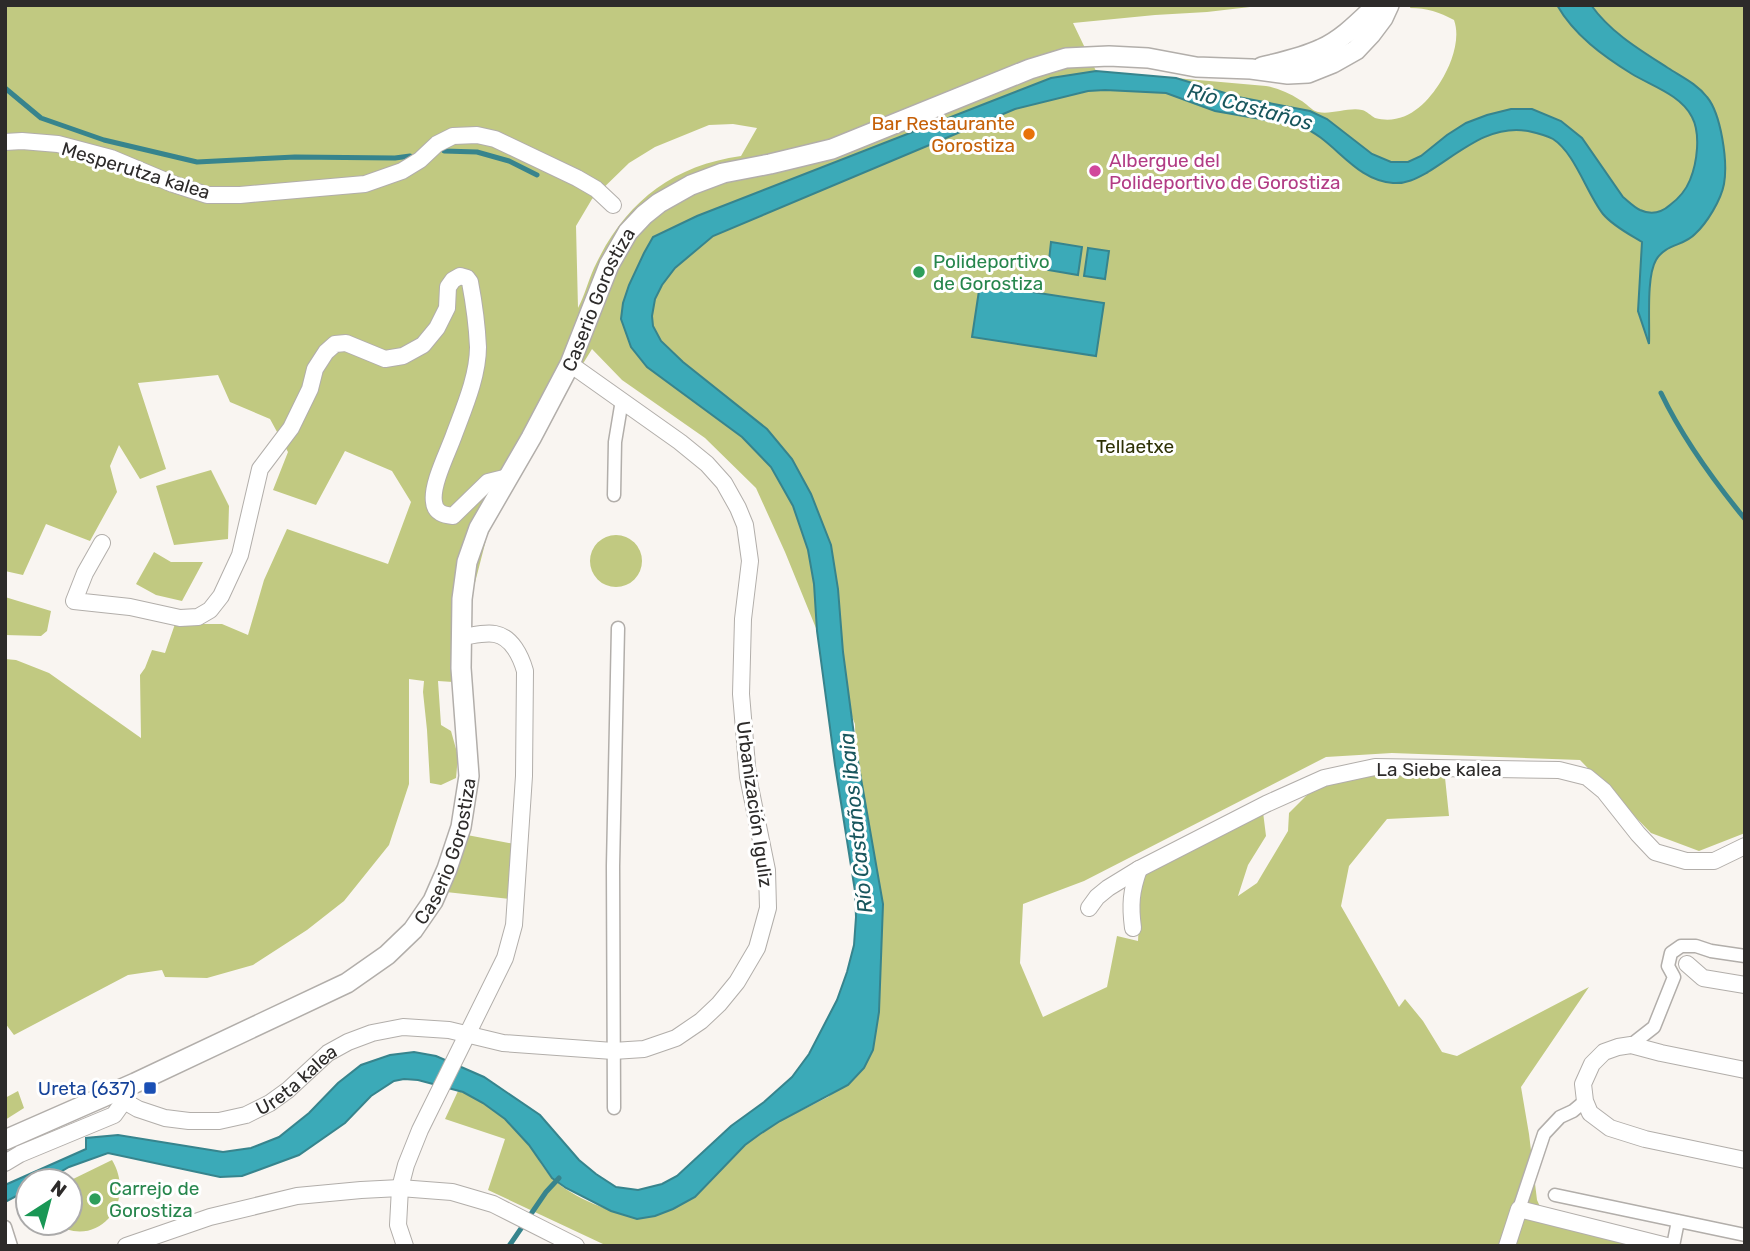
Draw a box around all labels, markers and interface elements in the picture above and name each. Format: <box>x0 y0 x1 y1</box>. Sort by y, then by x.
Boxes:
water label: Río Castaños <box>1185 78 1316 135</box>
place label: Bar Restaurante Gorostiza <box>871 112 1015 157</box>
marker: Bar Restaurante Gorostiza <box>1021 126 1037 142</box>
street label: Mesperutza kalea <box>59 137 213 204</box>
place label: Albergue del Polideportivo de Gorostiza <box>1109 149 1341 194</box>
marker: Albergue del Polideportivo de Gorostiza <box>1087 163 1103 179</box>
street label: Caserio Gorostiza <box>557 224 640 376</box>
place label: Polideportivo de Gorostiza <box>933 250 1050 295</box>
marker: Polideportivo de Gorostiza <box>911 264 927 280</box>
park label: Tellaetxe <box>1096 435 1174 458</box>
street label: Urbanización Iguliz <box>731 719 778 889</box>
water label: Río Castaños ibaia <box>834 731 877 915</box>
street label: La Siebe kalea <box>1376 758 1502 781</box>
street label: Caserio Gorostiza <box>409 776 481 929</box>
street label: Ureta kalea <box>252 1039 341 1120</box>
place label: Ureta (637) <box>38 1077 136 1100</box>
marker: Ureta (637) <box>142 1080 158 1096</box>
north arrow <box>14 1167 84 1237</box>
text: N <box>46 1175 71 1202</box>
place label: Carrejo de Gorostiza <box>109 1177 199 1222</box>
marker: Carrejo de Gorostiza <box>87 1191 103 1207</box>

